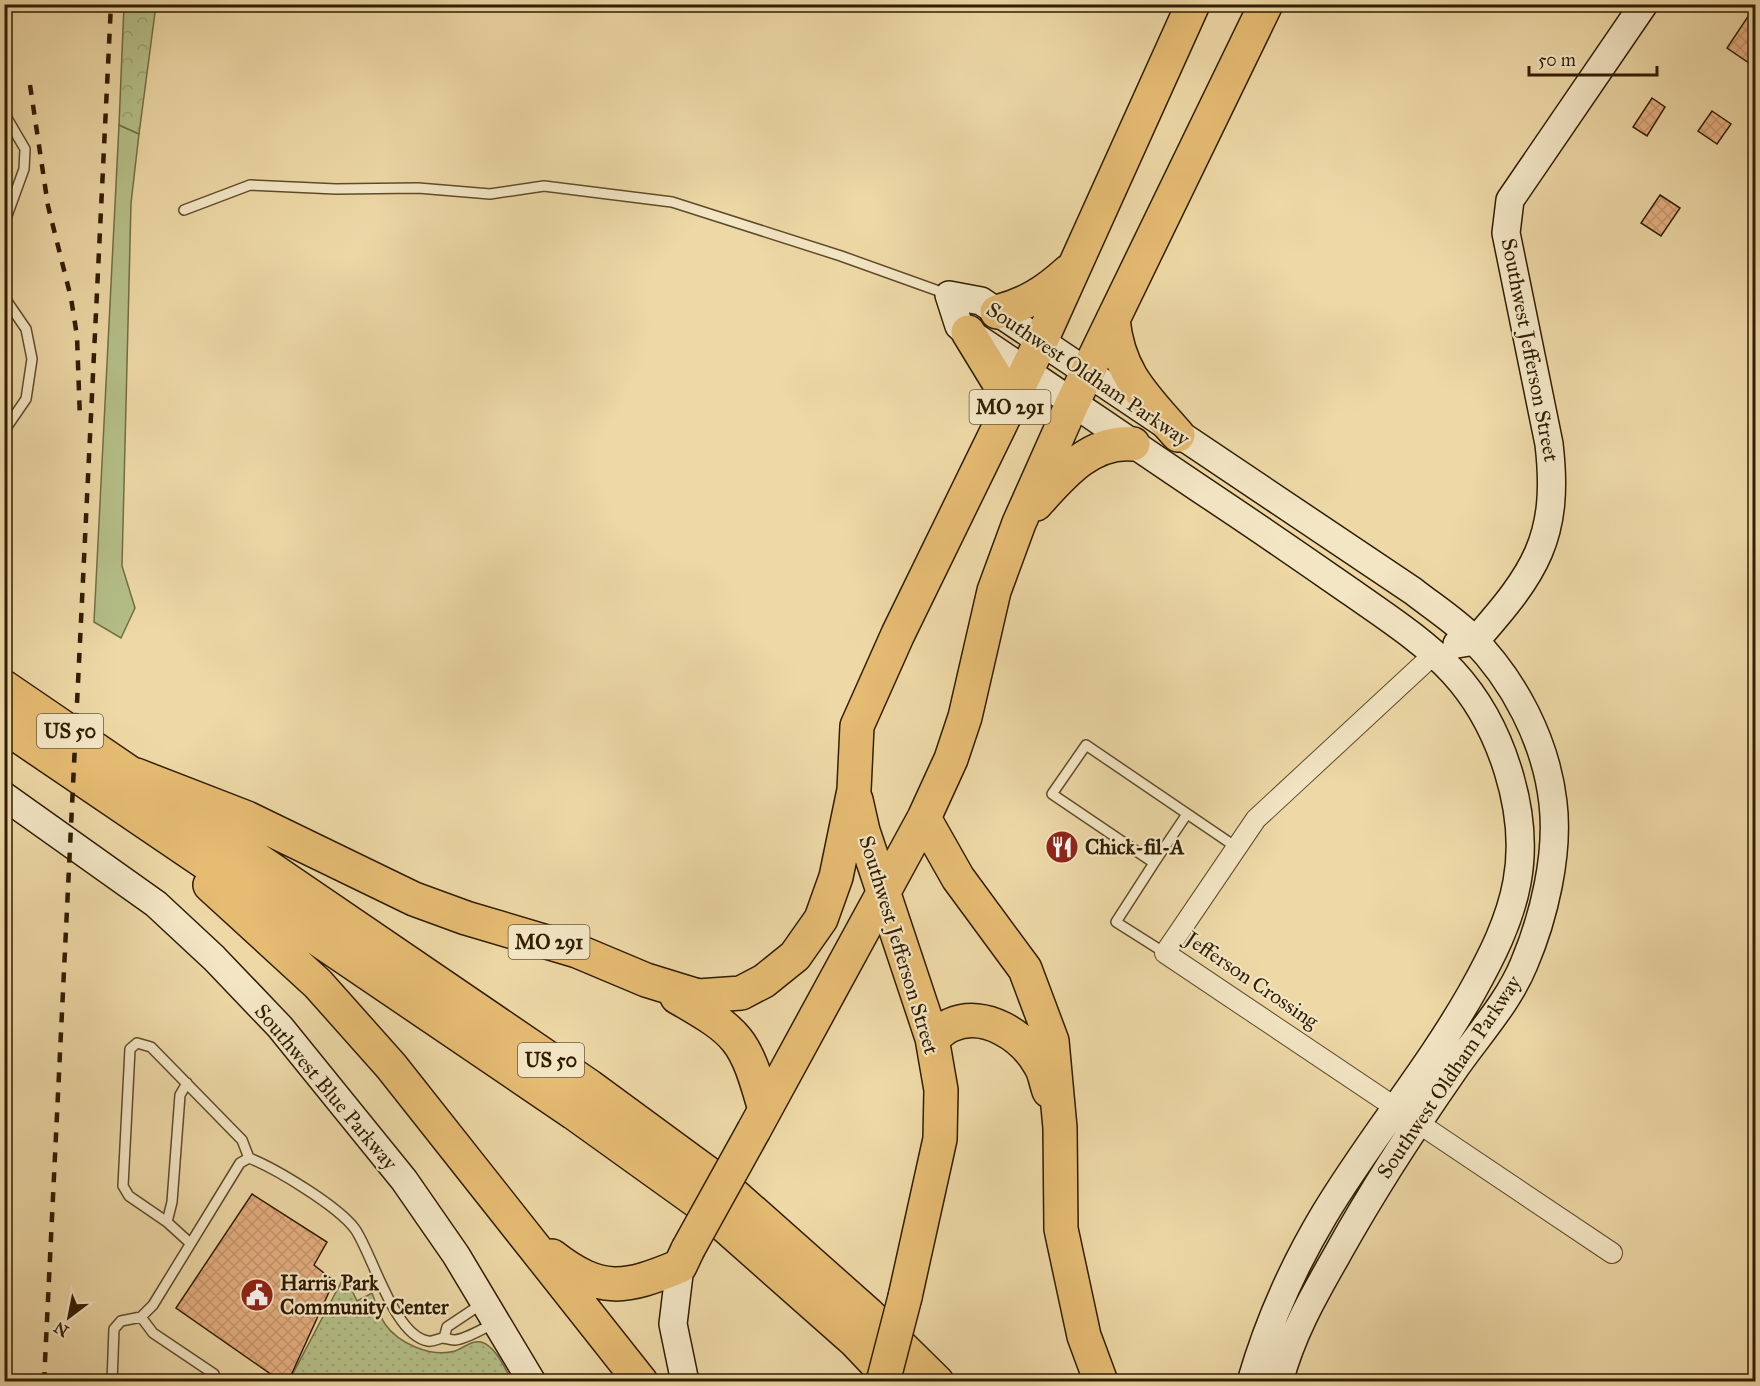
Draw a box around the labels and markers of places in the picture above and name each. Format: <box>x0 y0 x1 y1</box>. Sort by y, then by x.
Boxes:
restaurant icon: Chick-fil-A <box>1044 829 1080 865</box>
place label: Chick-fil-A <box>1085 834 1185 860</box>
place label: Harris Park Community Center <box>280 1270 450 1320</box>
public building icon: Harris Park Community Center <box>239 1277 275 1313</box>

